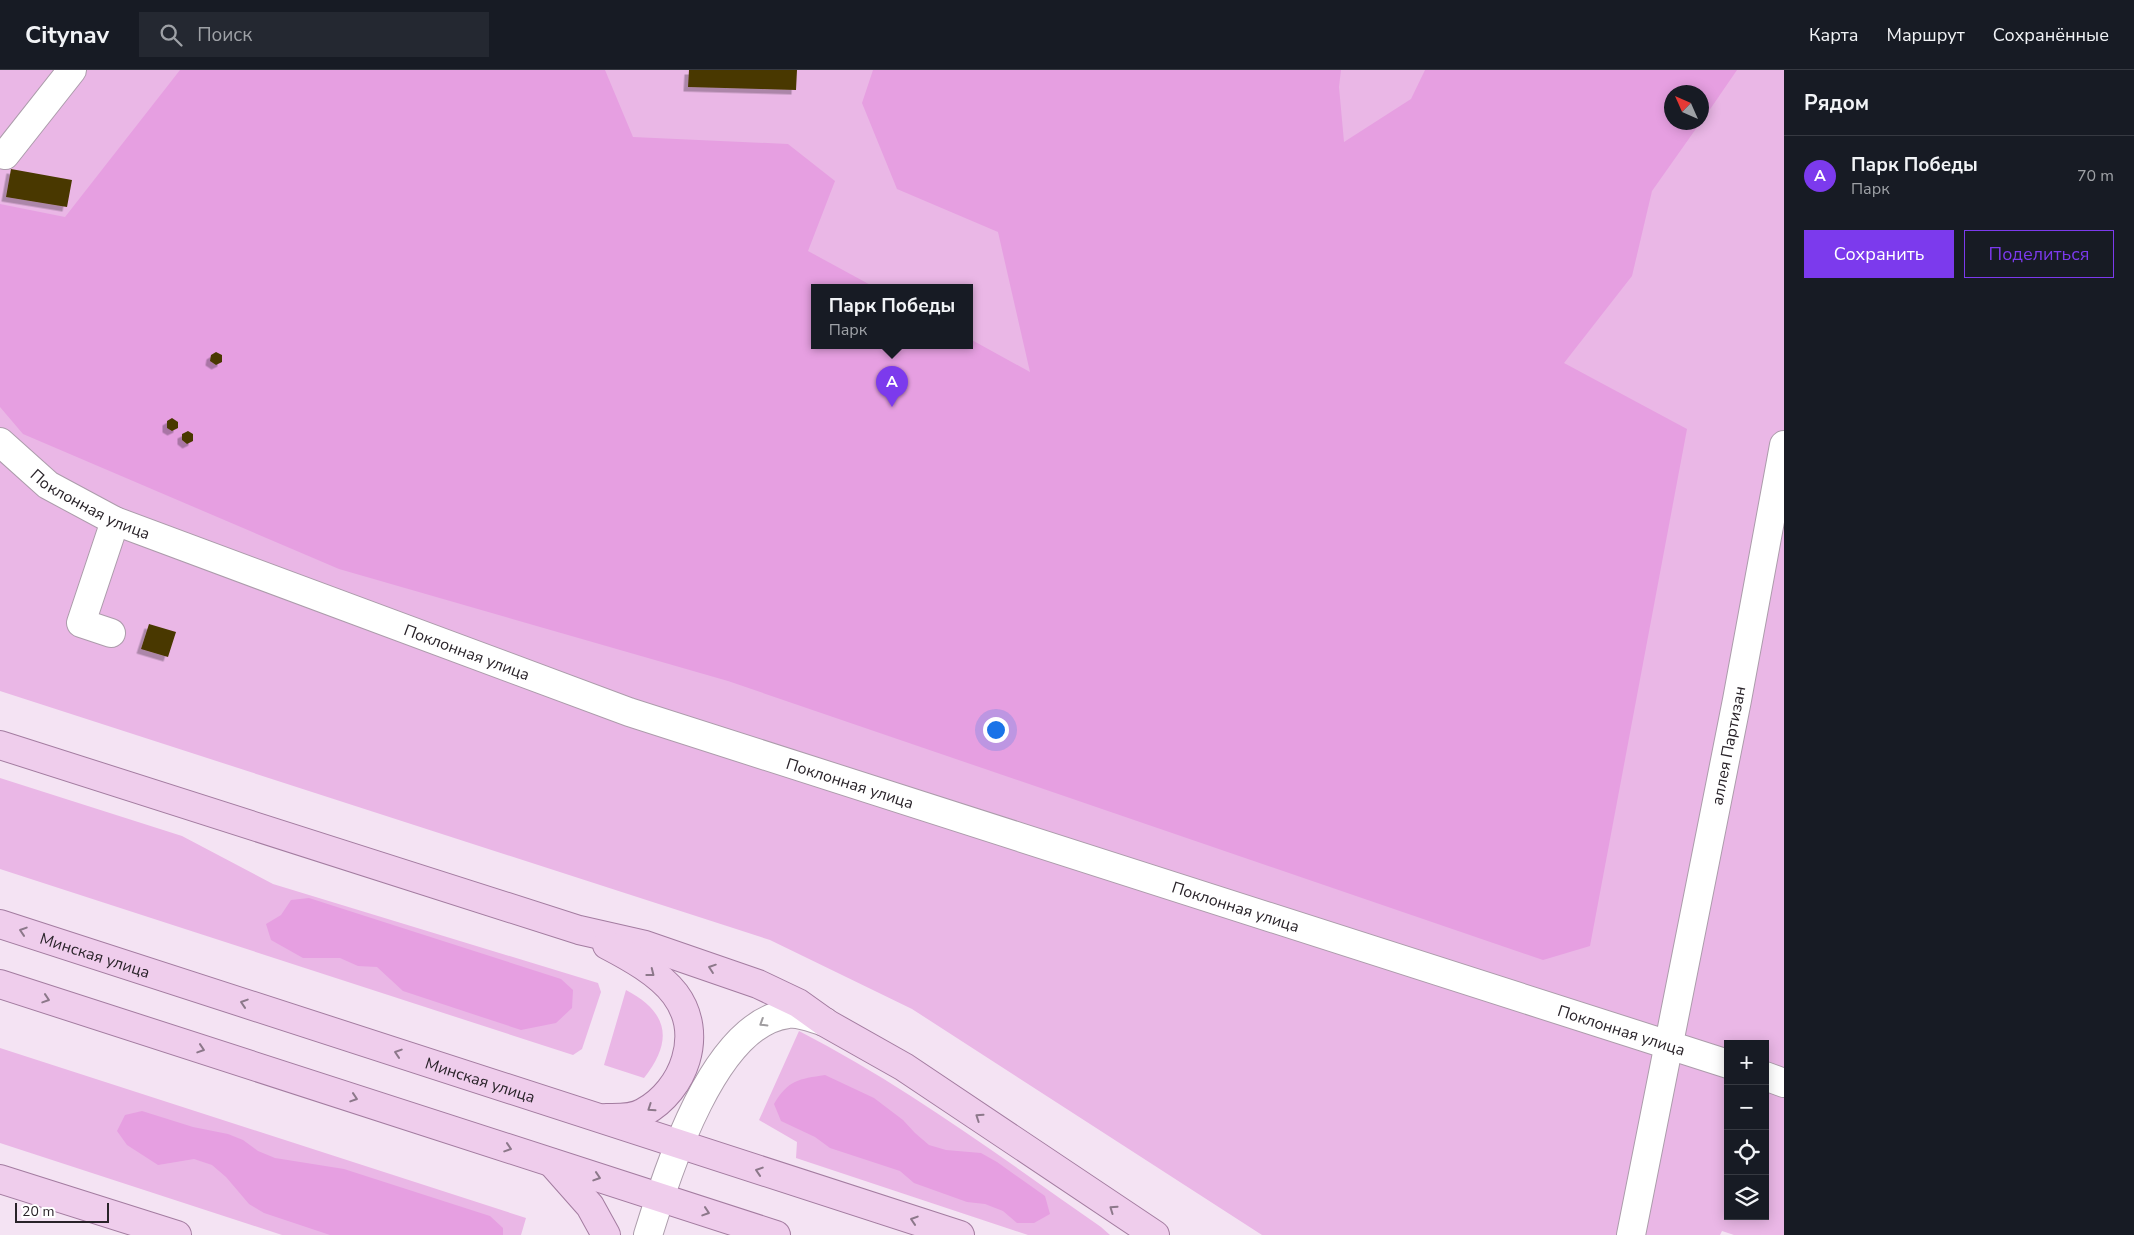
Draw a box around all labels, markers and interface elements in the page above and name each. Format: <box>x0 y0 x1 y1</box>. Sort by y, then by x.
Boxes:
search box <box>139 12 489 57</box>
text: Citynav <box>25 19 109 51</box>
icon: search <box>157 21 185 49</box>
text: Поиск <box>197 22 252 48</box>
text: Карта <box>1809 23 1859 47</box>
text: Маршрут <box>1887 23 1965 47</box>
text: Сохранённые <box>1993 23 2109 47</box>
north arrow <box>1664 85 1709 130</box>
text: Рядом <box>1804 89 1869 117</box>
text: Парк Победы <box>1851 152 1978 178</box>
text: A <box>1814 165 1826 187</box>
text: 70 m <box>2077 165 2114 187</box>
text: Парк <box>1851 178 1890 200</box>
button: Сохранить <box>1804 230 1954 278</box>
button: Поделиться <box>1964 230 2114 278</box>
popup <box>811 284 973 349</box>
text: Парк Победы <box>829 293 955 319</box>
text: Парк <box>829 319 867 341</box>
pin: A <box>876 366 908 407</box>
street label: Поклонная улица <box>25 464 153 545</box>
street label: Поклонная улица <box>401 619 533 686</box>
street label: аллея Партизан <box>1706 684 1751 807</box>
your location <box>983 717 1009 743</box>
street label: Поклонная улица <box>783 753 916 814</box>
street label: Поклонная улица <box>1169 877 1302 938</box>
one-way arrow <box>19 927 27 937</box>
street label: Минская улица <box>37 928 153 984</box>
one-way arrow <box>708 964 717 974</box>
one-way arrow <box>645 967 654 975</box>
one-way arrow <box>42 993 50 1003</box>
one-way arrow <box>240 999 248 1009</box>
street label: Поклонная улица <box>1555 1000 1688 1062</box>
one-way arrow <box>760 1017 769 1027</box>
map controls <box>1724 1040 1769 1220</box>
button: + <box>1724 1040 1769 1085</box>
one-way arrow <box>196 1043 205 1053</box>
one-way arrow <box>395 1049 403 1059</box>
street label: Минская улица <box>422 1052 538 1109</box>
button: − <box>1724 1085 1769 1130</box>
one-way arrow <box>349 1092 357 1102</box>
one-way arrow <box>647 1101 656 1111</box>
one-way arrow <box>976 1114 985 1124</box>
button: locate <box>1724 1130 1769 1175</box>
one-way arrow <box>504 1142 512 1152</box>
one-way arrow <box>755 1166 764 1176</box>
one-way arrow <box>592 1171 601 1181</box>
button: layers <box>1724 1175 1769 1220</box>
scale bar <box>15 1200 109 1223</box>
text: 20 m <box>22 1202 54 1221</box>
one-way arrow <box>1110 1206 1119 1215</box>
one-way arrow <box>702 1207 710 1217</box>
one-way arrow <box>910 1216 918 1226</box>

